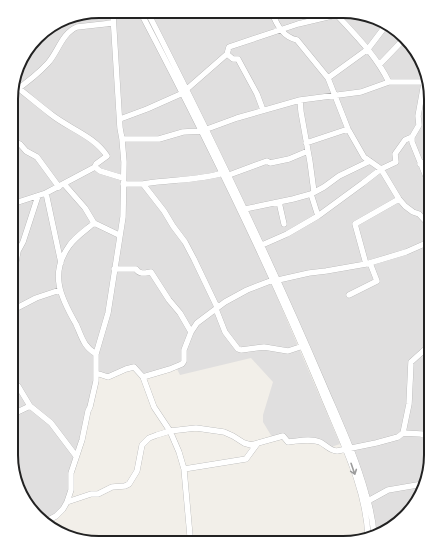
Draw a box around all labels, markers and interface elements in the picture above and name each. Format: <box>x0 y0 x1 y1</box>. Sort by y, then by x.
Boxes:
one-way arrow <box>349 463 357 475</box>

